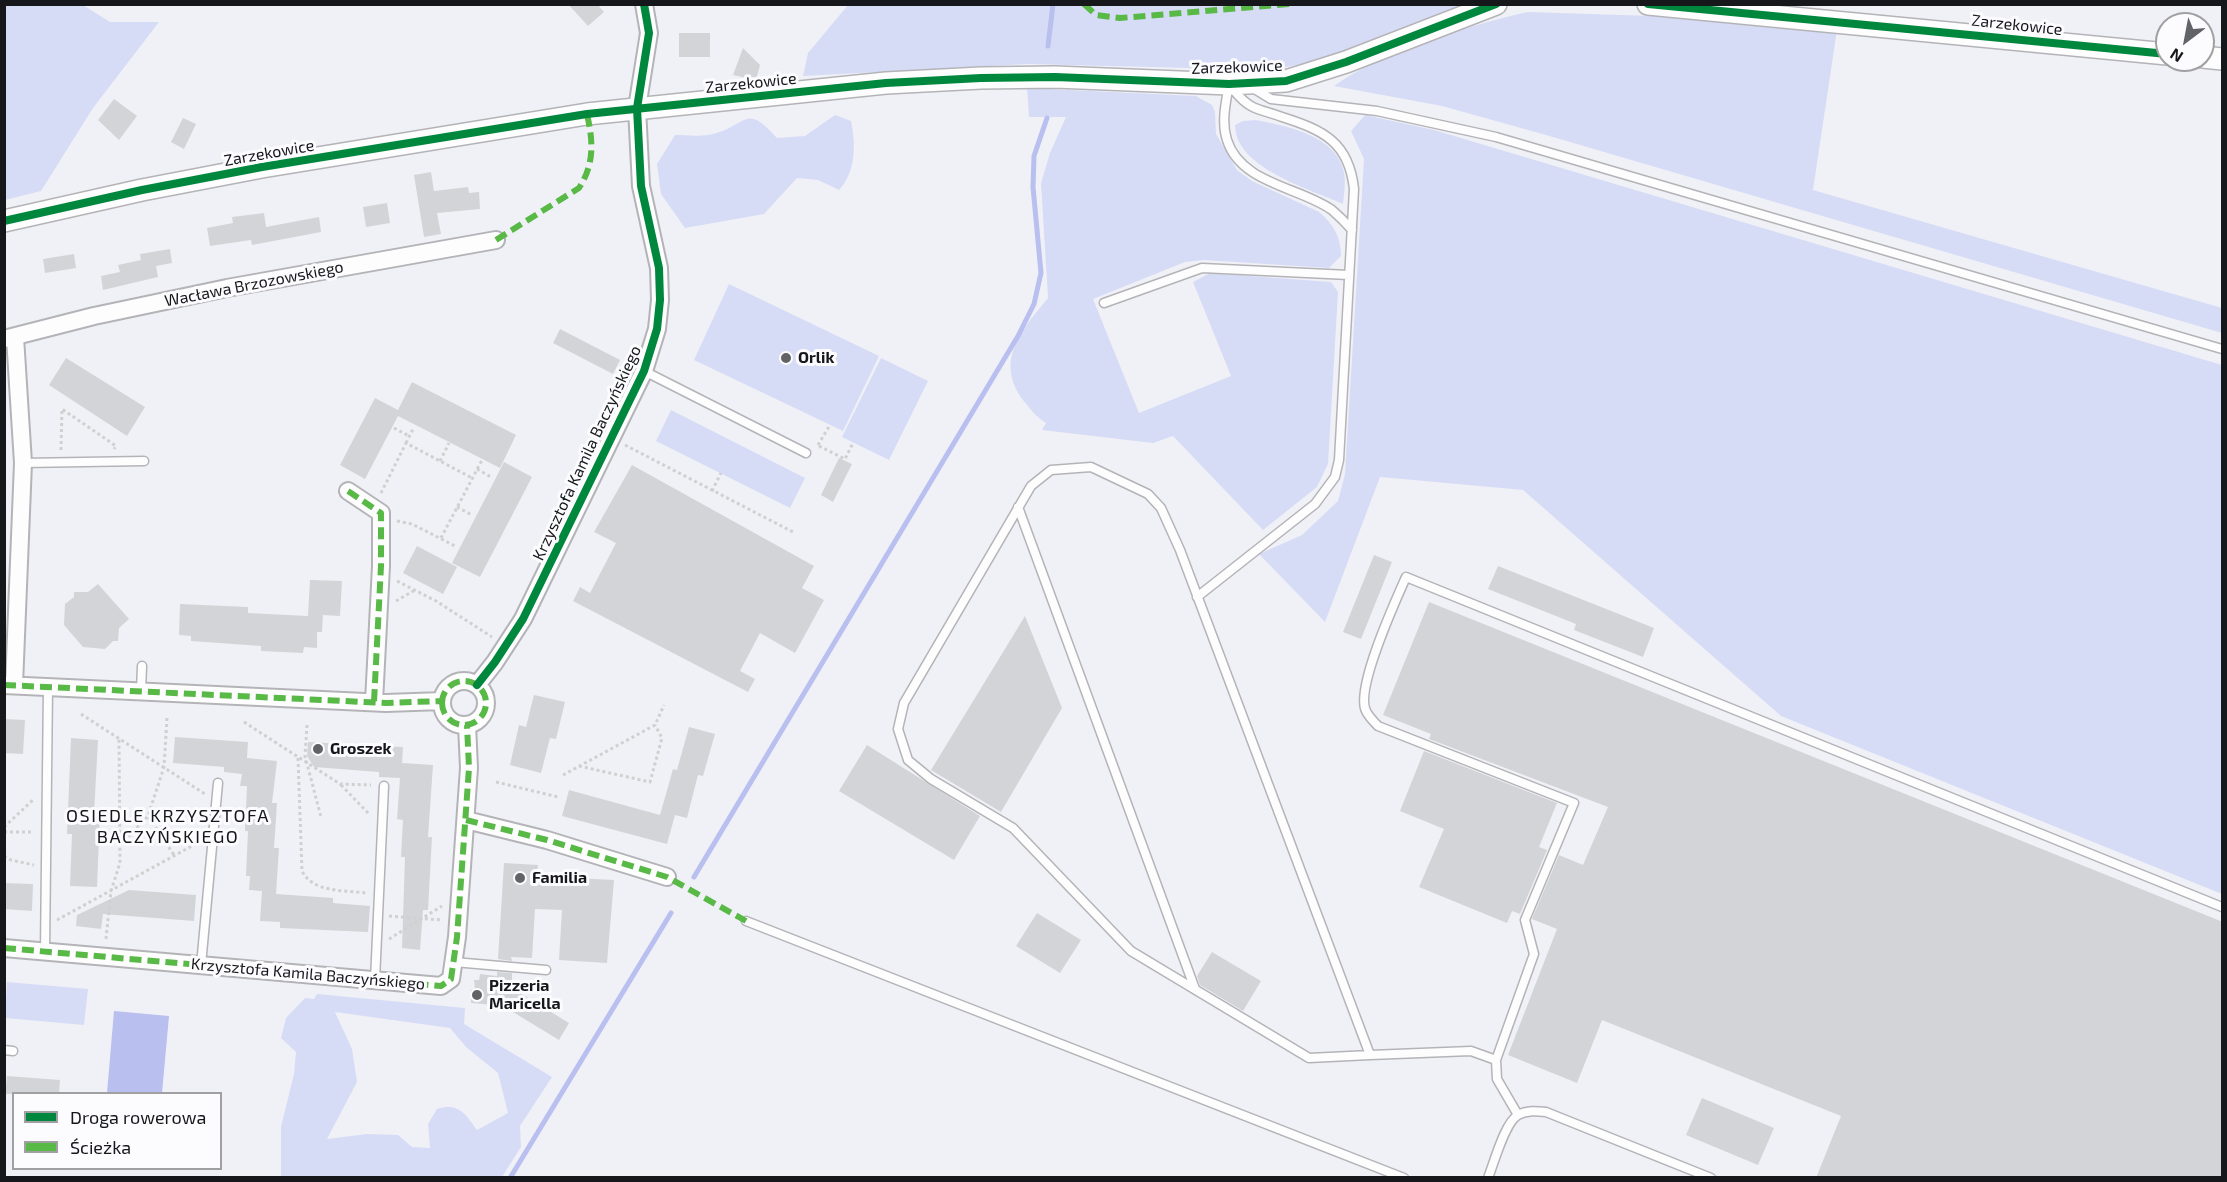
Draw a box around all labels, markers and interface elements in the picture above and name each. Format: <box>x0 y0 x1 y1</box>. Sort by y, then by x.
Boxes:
street label: Zarzekowice <box>1971 11 2063 39</box>
north arrow <box>2155 12 2215 72</box>
text: N <box>2166 45 2186 67</box>
street label: Zarzekowice <box>1191 56 1283 78</box>
street label: Zarzekowice <box>705 69 797 97</box>
street label: Zarzekowice <box>222 136 316 170</box>
street label: Wacława Brzozowskiego <box>163 257 345 311</box>
street label: Krzysztofa Kamila Baczyńskiego <box>529 342 645 564</box>
place label: Orlik <box>798 348 834 368</box>
marker: Orlik <box>779 351 793 365</box>
place label: Groszek <box>330 739 391 759</box>
marker: Groszek <box>311 742 325 756</box>
district label: OSIEDLE KRZYSZTOFA BACZYŃSKIEGO <box>66 805 270 848</box>
place label: Familia <box>532 868 587 888</box>
marker: Familia <box>513 871 527 885</box>
street label: Krzysztofa Kamila Baczyńskiego <box>190 954 426 994</box>
place label: Pizzeria Maricella <box>489 976 561 1014</box>
marker: Pizzeria Maricella <box>470 988 484 1002</box>
legend <box>12 1092 222 1170</box>
text: Droga rowerowa <box>70 1106 206 1128</box>
text: Ścieżka <box>70 1136 131 1158</box>

